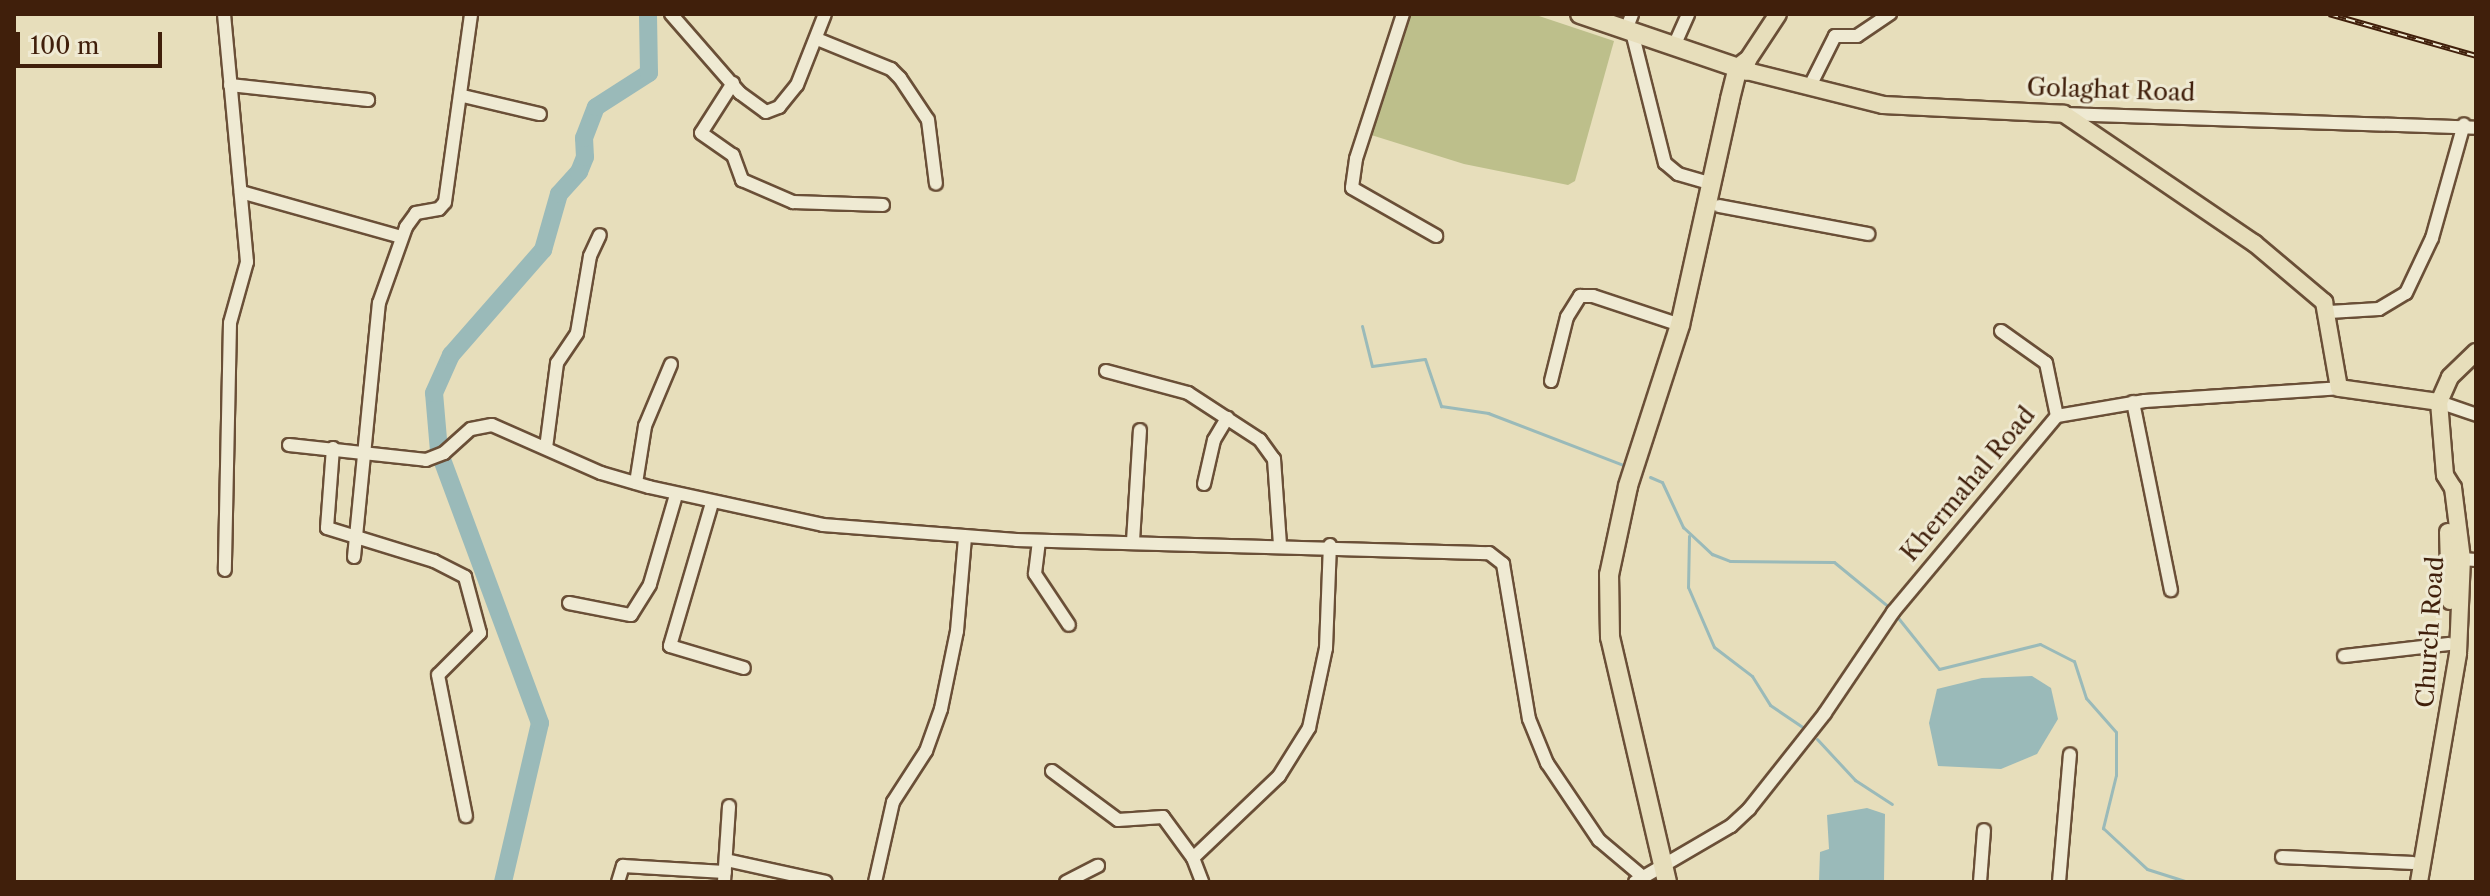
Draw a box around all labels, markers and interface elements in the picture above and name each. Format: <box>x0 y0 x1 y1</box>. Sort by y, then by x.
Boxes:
scale bar <box>20 16 166 66</box>
text: 100 m <box>30 31 99 60</box>
street label: Golaghat Road <box>2026 73 2196 107</box>
street label: Khermahal Road <box>1895 401 2041 567</box>
street label: Church Road <box>2410 555 2450 709</box>

